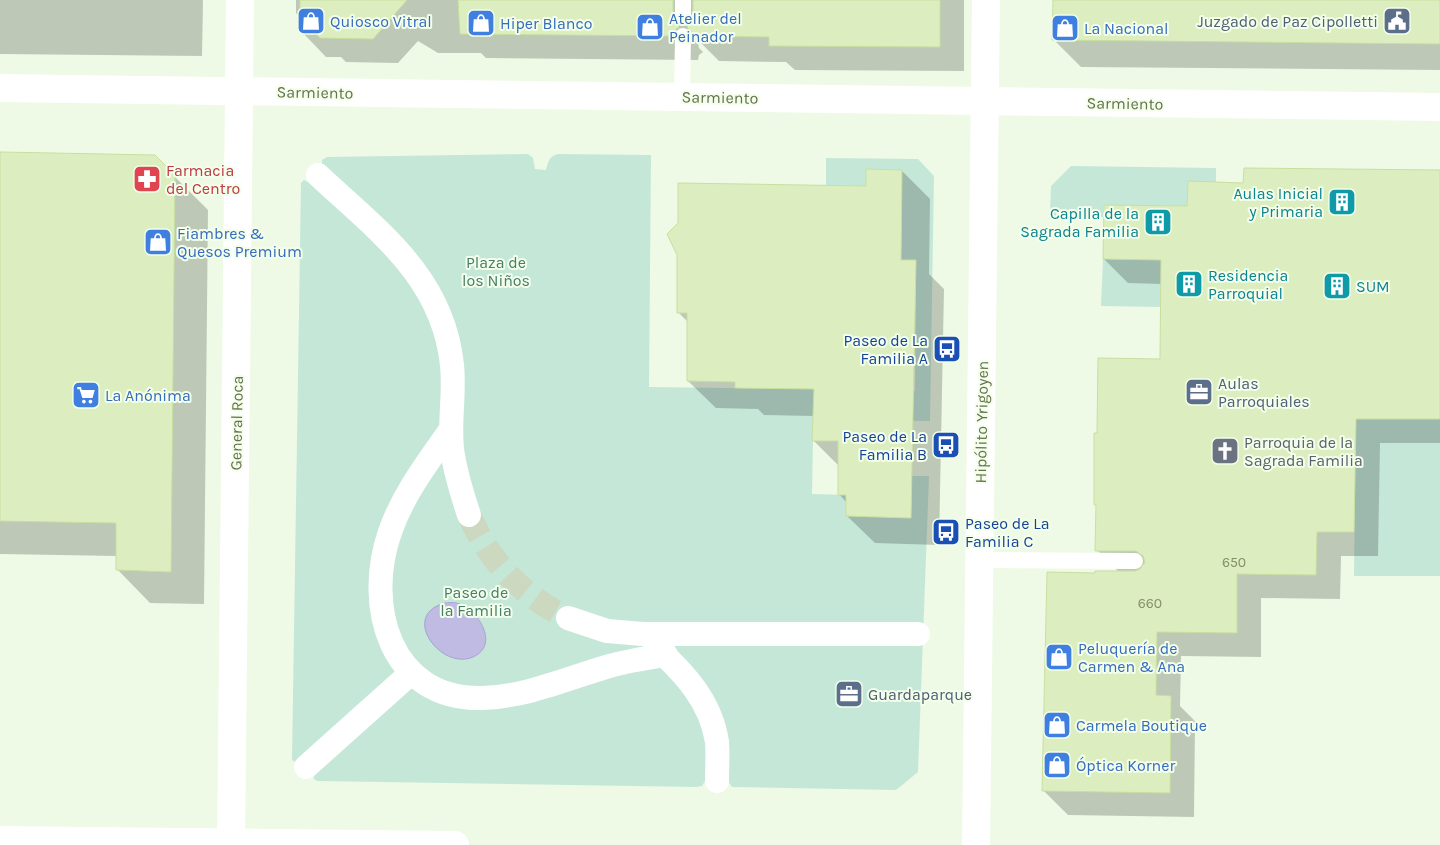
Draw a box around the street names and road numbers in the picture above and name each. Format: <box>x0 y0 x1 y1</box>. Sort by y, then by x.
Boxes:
street label: Sarmiento <box>277 82 353 103</box>
street label: Sarmiento <box>682 87 758 108</box>
street label: Sarmiento <box>1087 93 1163 114</box>
street label: Hipólito Yrigoyen <box>971 360 992 484</box>
street label: General Roca <box>226 375 247 471</box>

